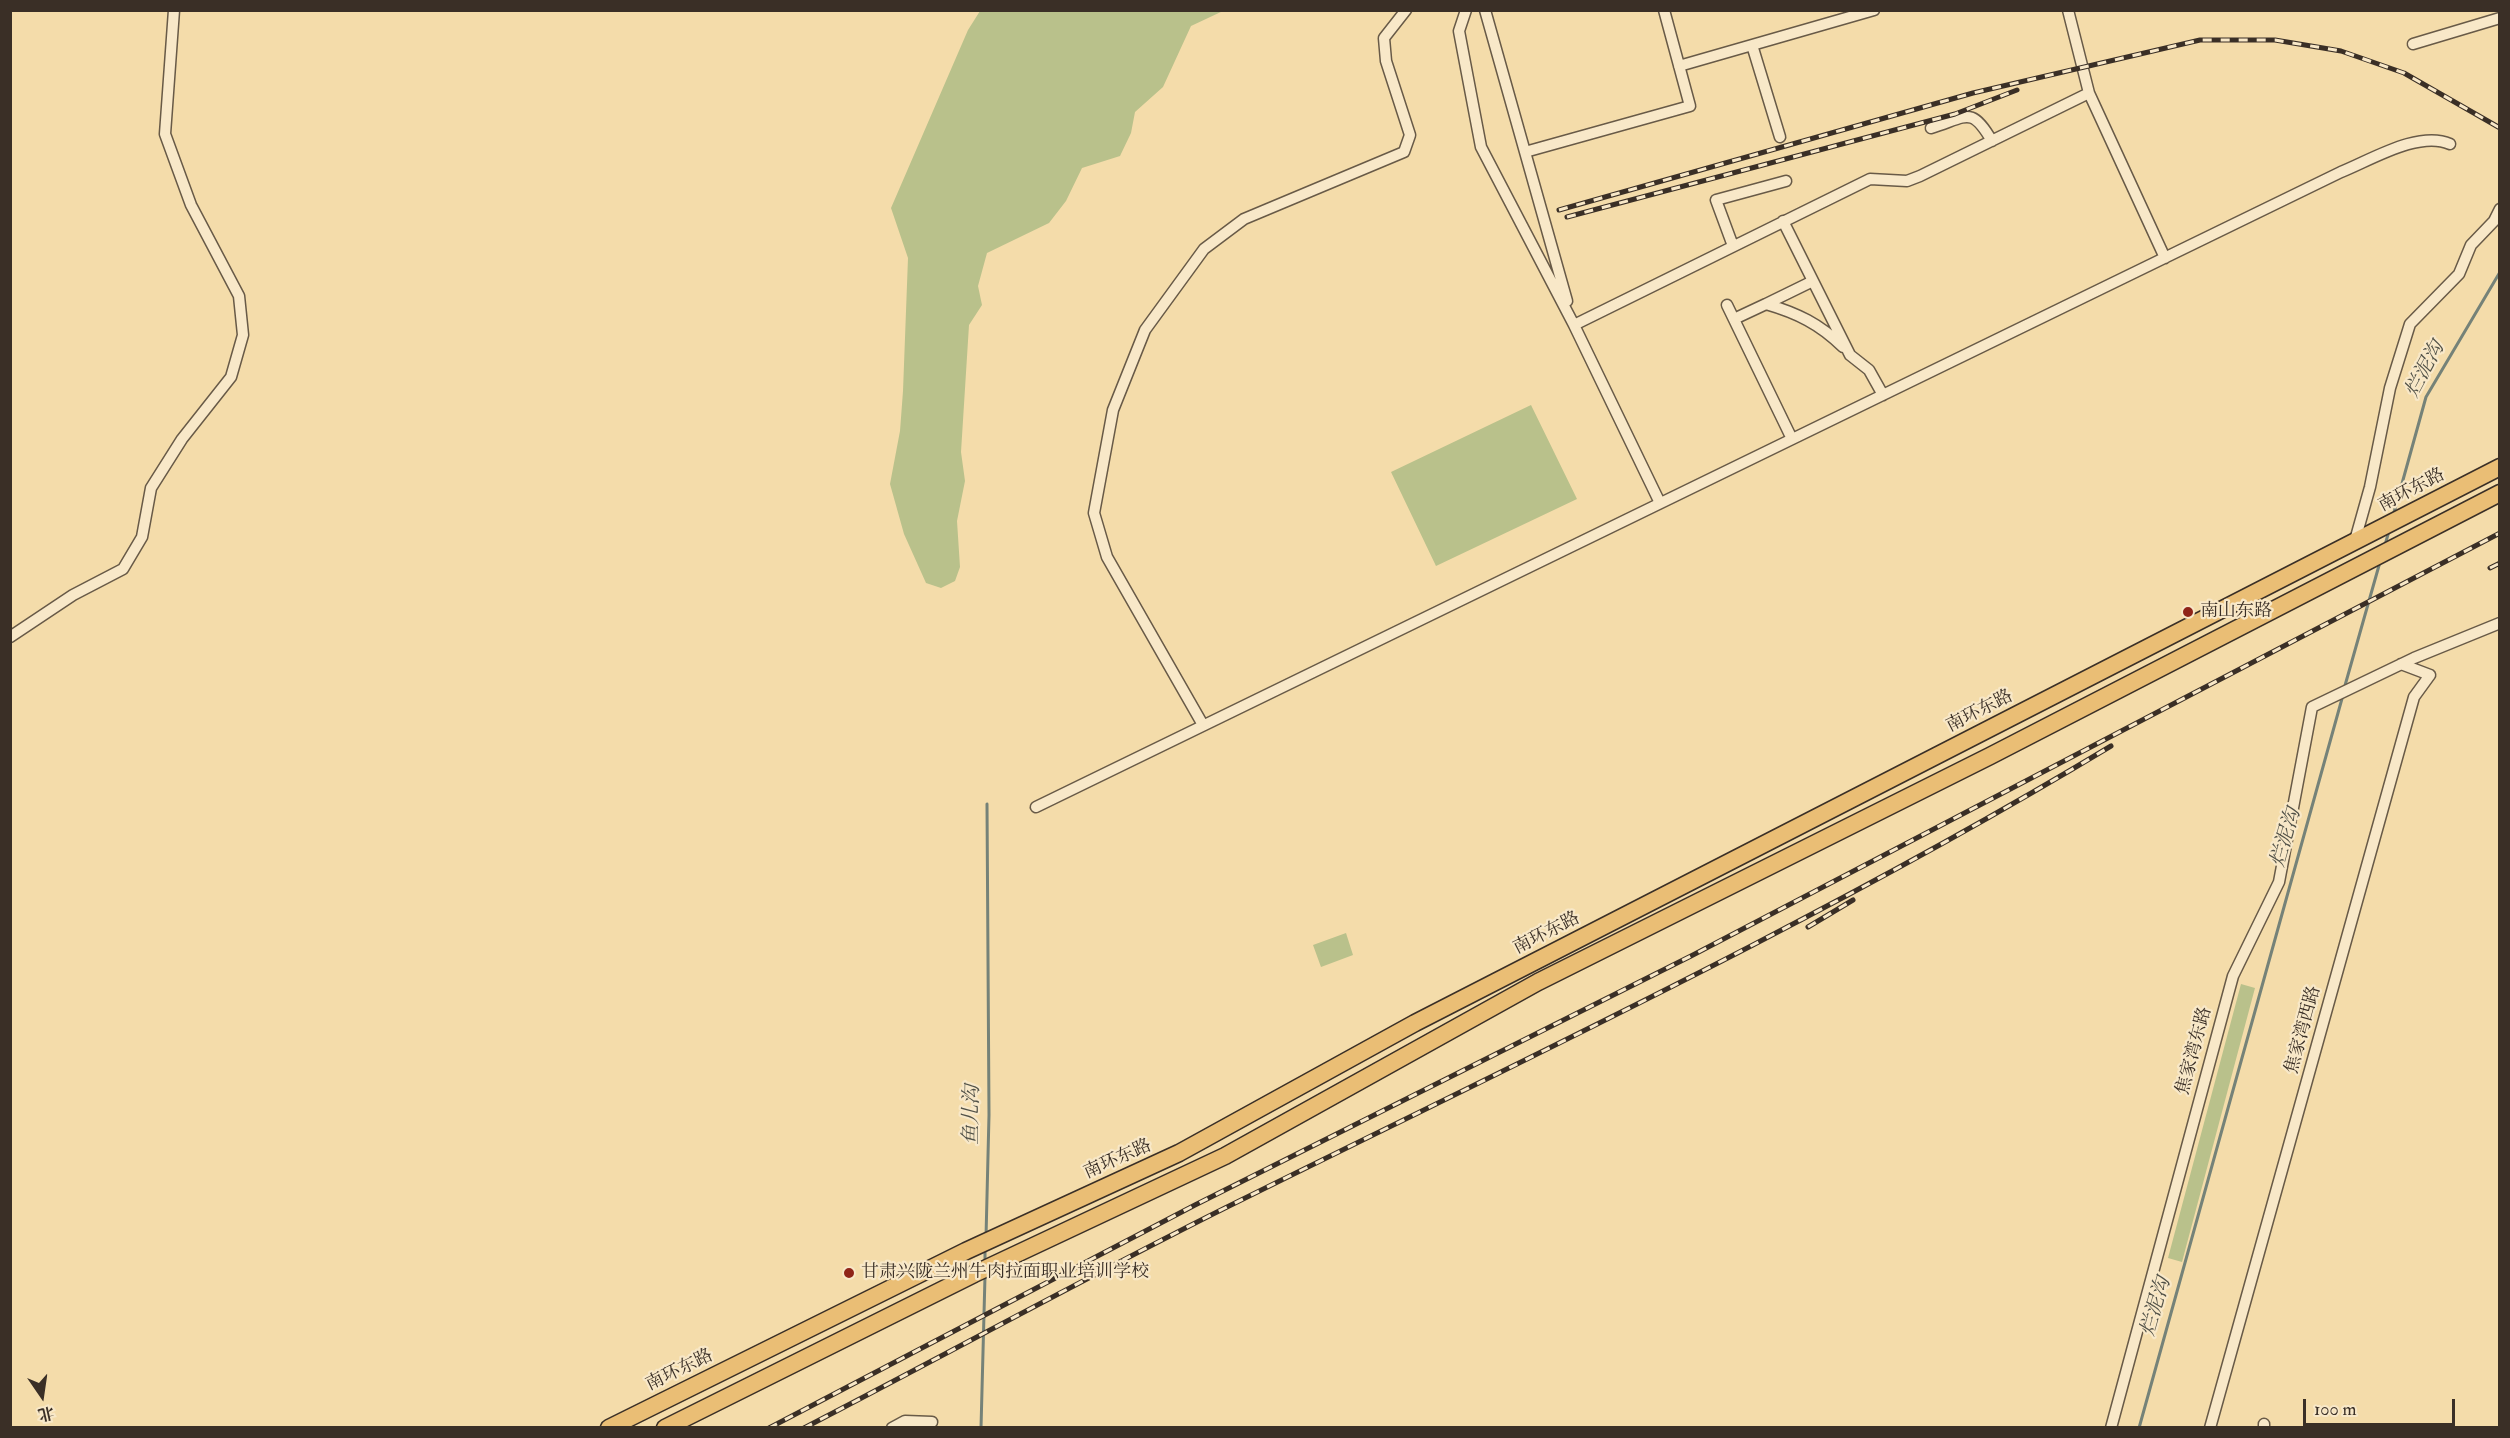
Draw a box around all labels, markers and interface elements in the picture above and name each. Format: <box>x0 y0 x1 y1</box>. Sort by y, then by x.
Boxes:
water label: 烂泥沟 <box>2401 338 2451 402</box>
street label: 南环东路 <box>2375 465 2449 517</box>
place label: 南山东路 <box>2200 601 2272 623</box>
marker: 南山东路 <box>2181 605 2195 619</box>
street label: 南环东路 <box>1943 686 2017 738</box>
water label: 烂泥沟 <box>2267 806 2307 870</box>
street label: 南环东路 <box>1510 908 1584 960</box>
street label: 焦家湾西路 <box>2282 984 2326 1076</box>
street label: 焦家湾东路 <box>2173 1005 2217 1097</box>
water label: 鱼儿沟 <box>960 1085 986 1145</box>
street label: 南环东路 <box>1081 1135 1155 1185</box>
place label: 甘肃兴陇兰州牛肉拉面职业培训学校 <box>861 1262 1149 1284</box>
marker: 甘肃兴陇兰州牛肉拉面职业培训学校 <box>842 1266 856 1280</box>
water label: 烂泥沟 <box>2137 1275 2177 1339</box>
street label: 南环东路 <box>643 1346 717 1396</box>
north arrow <box>12 1366 72 1426</box>
scale bar <box>2306 1387 2458 1425</box>
text: 100 m <box>2314 1398 2357 1421</box>
text: 北 <box>36 1402 56 1425</box>

